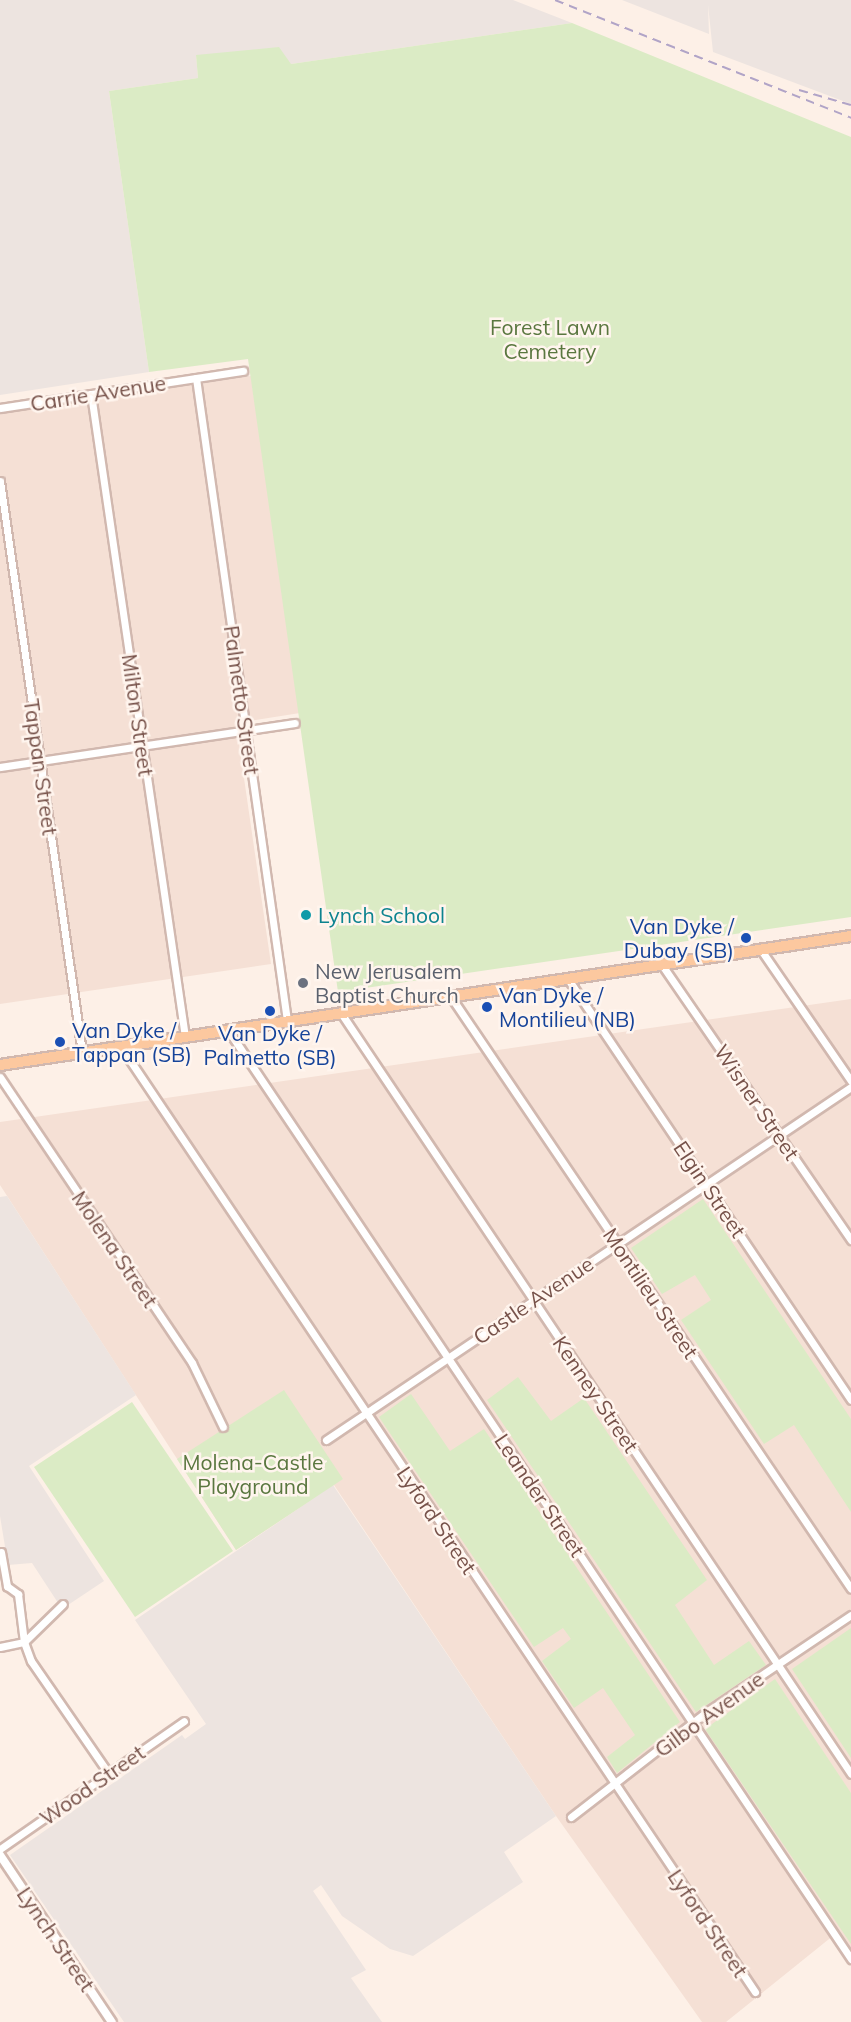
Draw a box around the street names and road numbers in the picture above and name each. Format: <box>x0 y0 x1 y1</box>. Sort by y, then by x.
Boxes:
street label: Carrie Avenue <box>28 370 168 416</box>
street label: Palmetto Street <box>219 624 265 776</box>
street label: Milton Street <box>117 652 159 778</box>
street label: Tappan Street <box>19 697 63 837</box>
street label: Wisner Street <box>709 1040 805 1164</box>
street label: Elgin Street <box>669 1136 751 1242</box>
street label: Molena Street <box>67 1186 163 1312</box>
street label: Montilieu Street <box>598 1223 704 1363</box>
street label: Castle Avenue <box>468 1251 598 1349</box>
street label: Kenney Street <box>548 1331 644 1457</box>
street label: Leander Street <box>490 1429 590 1561</box>
street label: Lyford Street <box>392 1461 482 1579</box>
street label: Gilbo Avenue <box>650 1666 768 1762</box>
street label: Wood Street <box>35 1740 149 1830</box>
street label: Lyford Street <box>663 1864 753 1982</box>
street label: Lynch Street <box>12 1882 100 1996</box>

